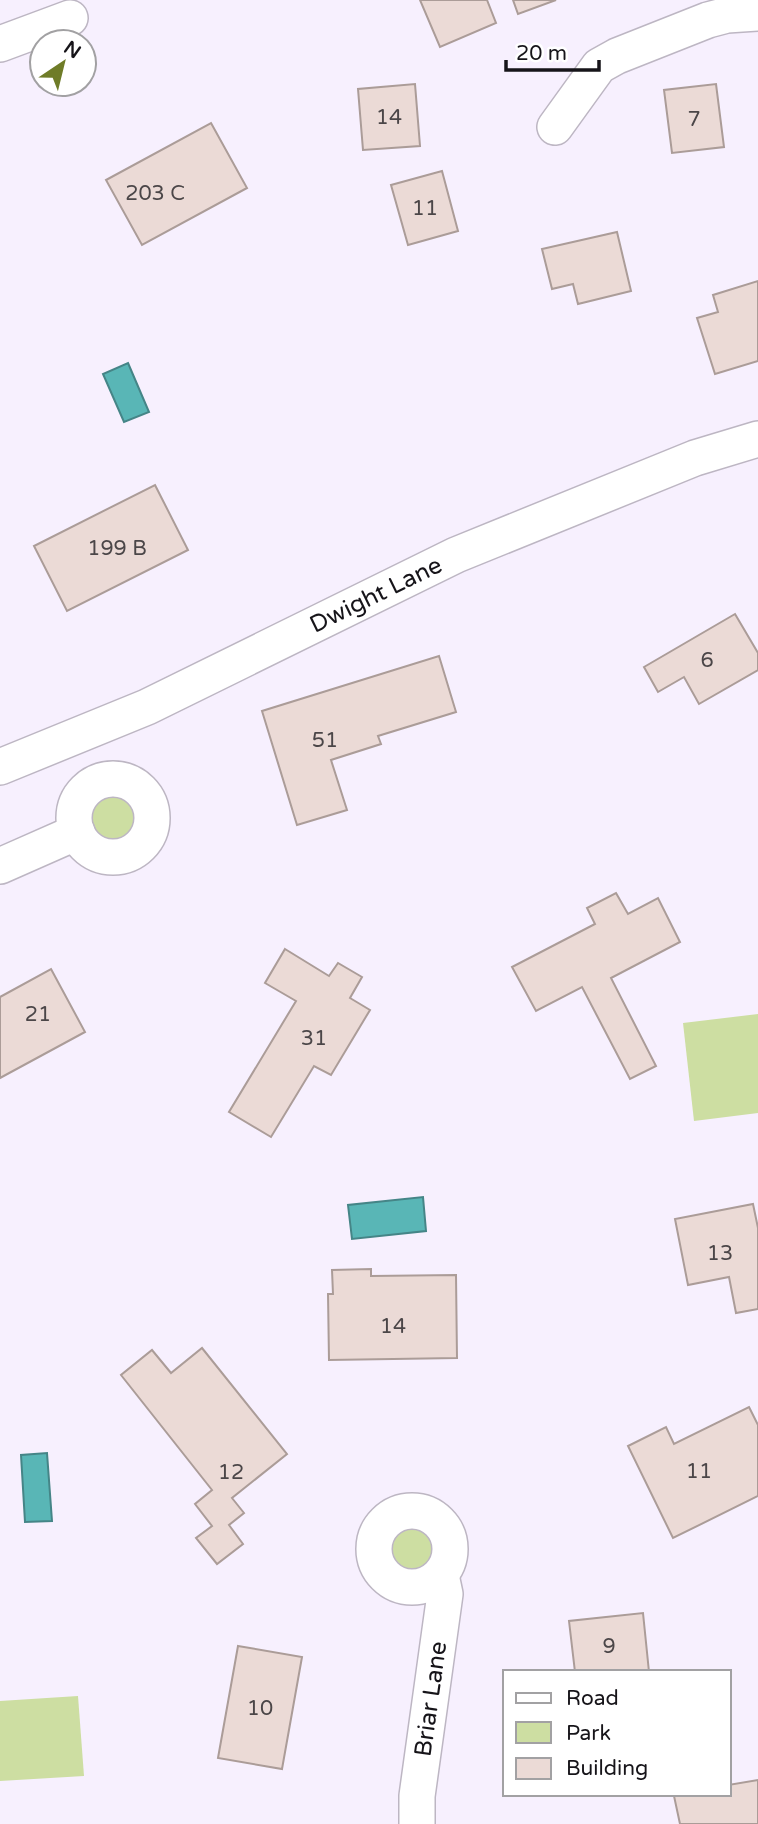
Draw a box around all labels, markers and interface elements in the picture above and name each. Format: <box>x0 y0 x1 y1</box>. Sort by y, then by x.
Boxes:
north arrow <box>28 28 98 98</box>
scale bar <box>506 28 599 72</box>
text: N <box>60 37 85 63</box>
text: 20 m <box>516 41 567 66</box>
house number: 14 <box>376 105 402 130</box>
house number: 7 <box>687 107 701 132</box>
house number: 203 C <box>125 181 185 206</box>
house number: 11 <box>412 196 438 221</box>
house number: 199 B <box>87 536 147 561</box>
street label: Dwight Lane <box>305 551 447 639</box>
house number: 6 <box>700 648 714 673</box>
house number: 51 <box>312 728 338 753</box>
house number: 21 <box>25 1002 51 1027</box>
house number: 31 <box>301 1026 327 1051</box>
house number: 13 <box>707 1241 733 1266</box>
house number: 14 <box>380 1314 406 1339</box>
house number: 11 <box>686 1459 712 1484</box>
house number: 12 <box>218 1460 244 1485</box>
house number: 9 <box>602 1634 616 1659</box>
street label: Briar Lane <box>409 1640 453 1758</box>
legend <box>503 1670 730 1796</box>
text: Road <box>566 1686 619 1711</box>
house number: 10 <box>247 1696 273 1721</box>
text: Park <box>566 1721 611 1746</box>
text: Building <box>566 1756 648 1781</box>

